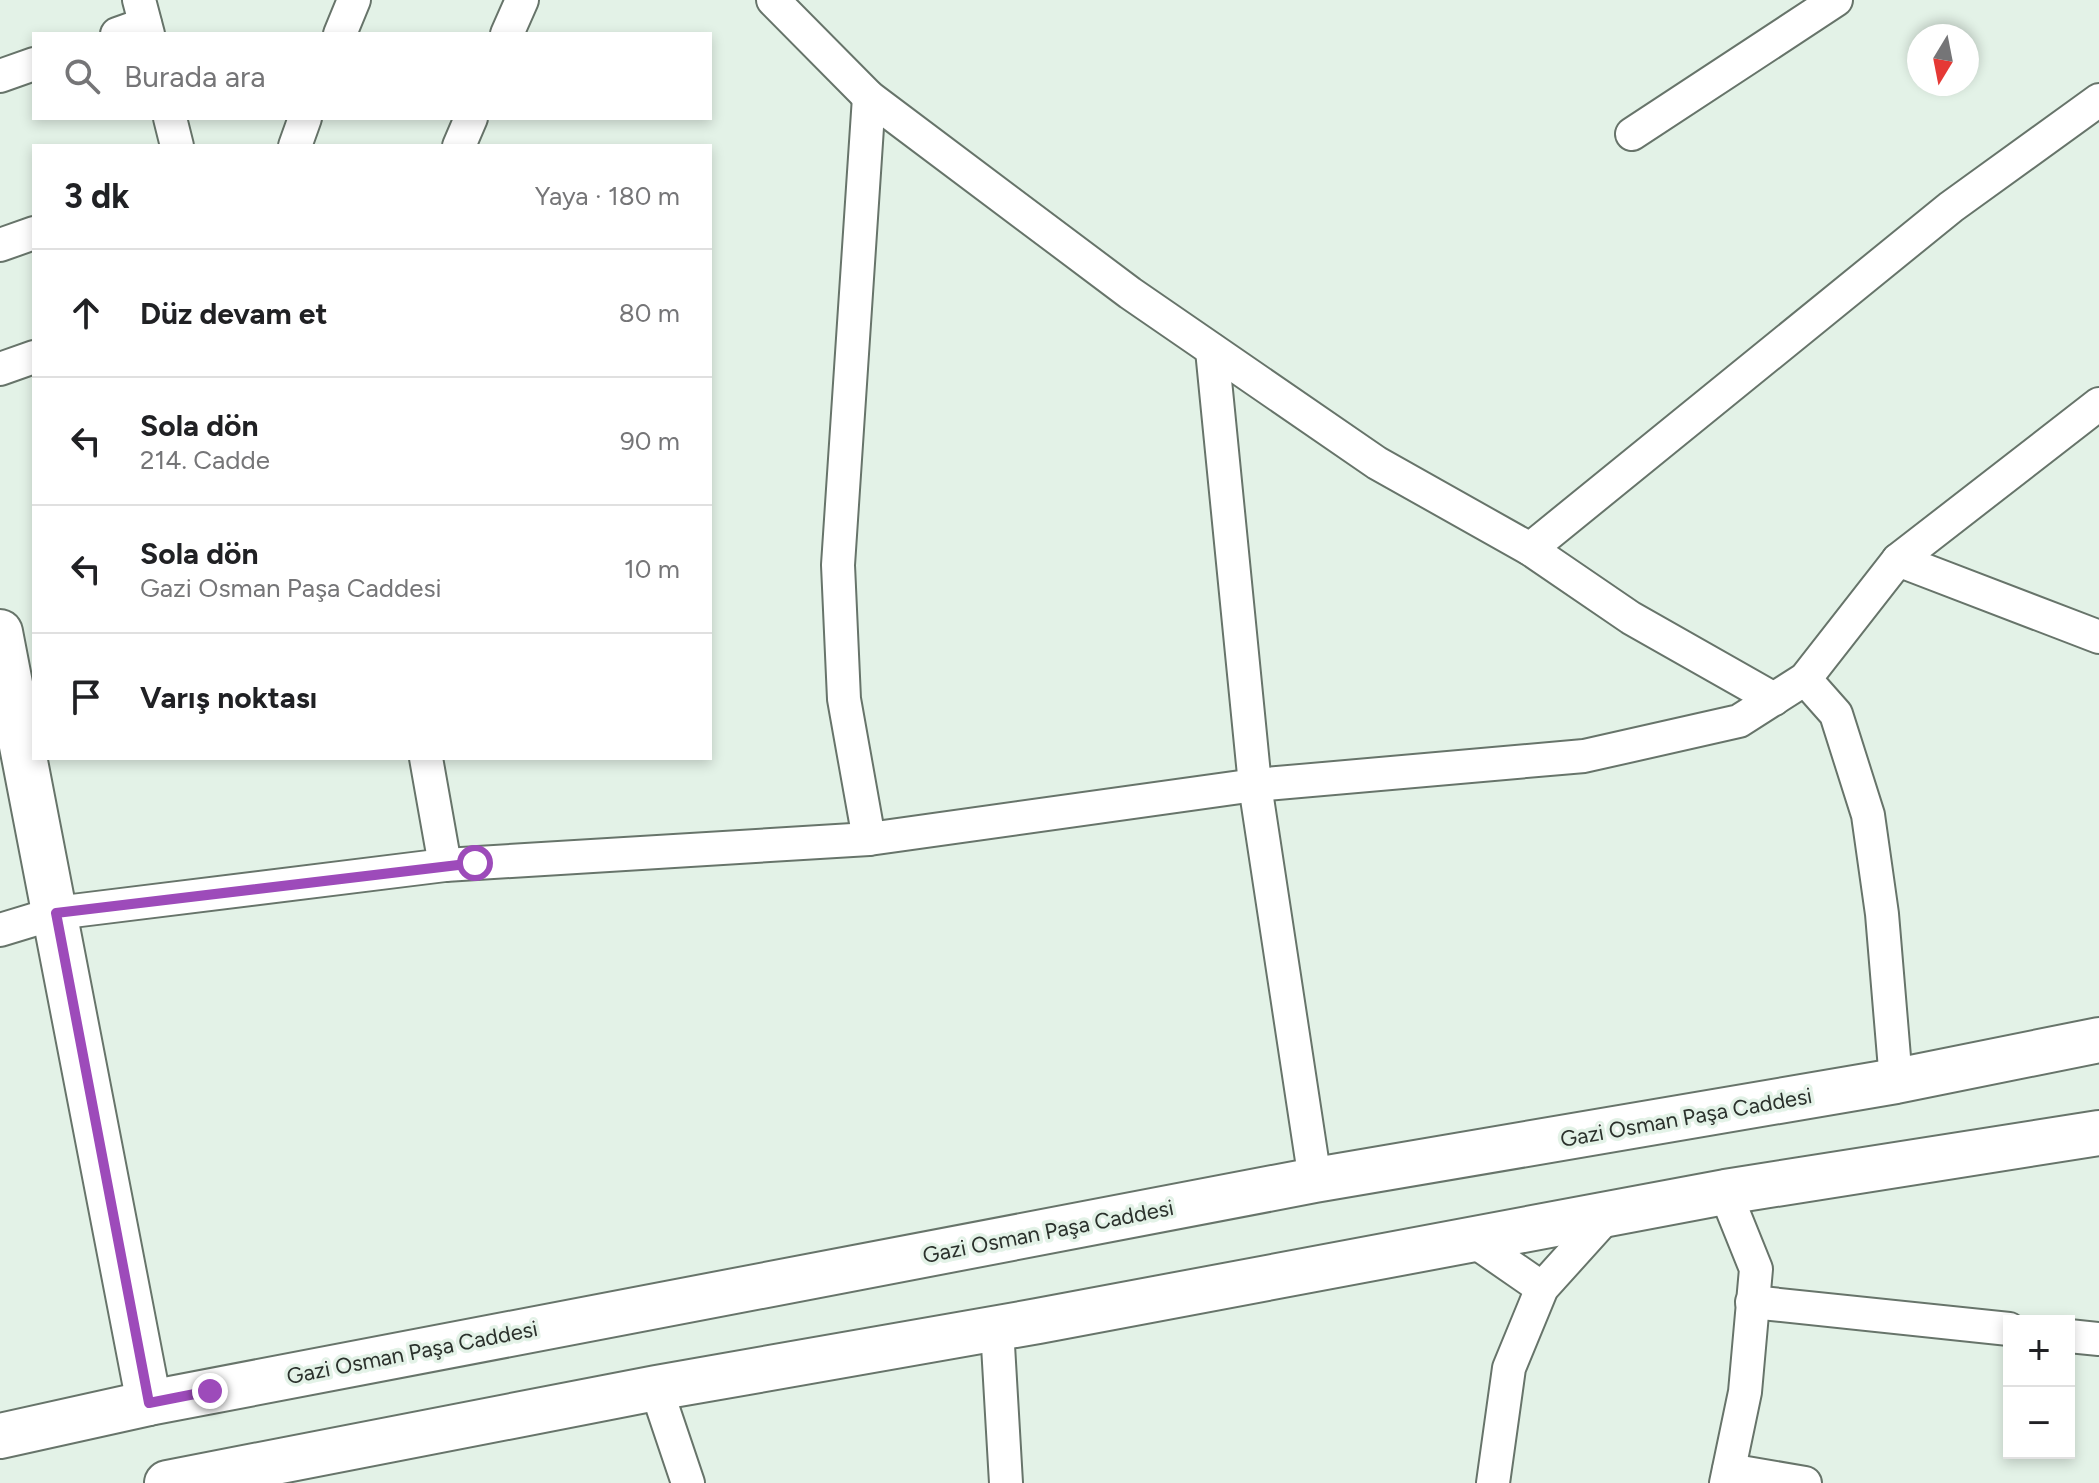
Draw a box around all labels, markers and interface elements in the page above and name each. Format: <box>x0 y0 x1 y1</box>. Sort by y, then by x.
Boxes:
north arrow <box>1907 24 1979 96</box>
search box <box>32 32 712 120</box>
icon: search <box>60 54 104 98</box>
text: Burada ara <box>124 58 266 95</box>
text: 3 dk <box>64 176 130 217</box>
text: Yaya · 180 m <box>535 180 680 212</box>
icon: ahead <box>64 291 108 335</box>
text: Düz devam et <box>140 295 327 332</box>
text: 80 m <box>619 297 680 329</box>
text: Sola dön <box>140 407 258 444</box>
icon: left <box>64 419 108 463</box>
text: 90 m <box>620 425 680 457</box>
text: 214. Cadde <box>140 444 270 476</box>
text: Sola dön <box>140 535 258 572</box>
icon: left <box>64 547 108 591</box>
text: 10 m <box>624 553 680 585</box>
text: Gazi Osman Paşa Caddesi <box>140 572 442 604</box>
icon: arrive <box>64 675 108 719</box>
text: Varış noktası <box>140 679 317 716</box>
route start <box>457 845 493 881</box>
street label: Gazi Osman Paşa Caddesi <box>1558 1082 1814 1153</box>
street label: Gazi Osman Paşa Caddesi <box>920 1194 1176 1269</box>
street label: Gazi Osman Paşa Caddesi <box>284 1315 540 1390</box>
map controls <box>2003 1315 2075 1459</box>
button: + <box>2003 1315 2075 1387</box>
route end <box>192 1373 228 1409</box>
button: − <box>2003 1387 2075 1459</box>

